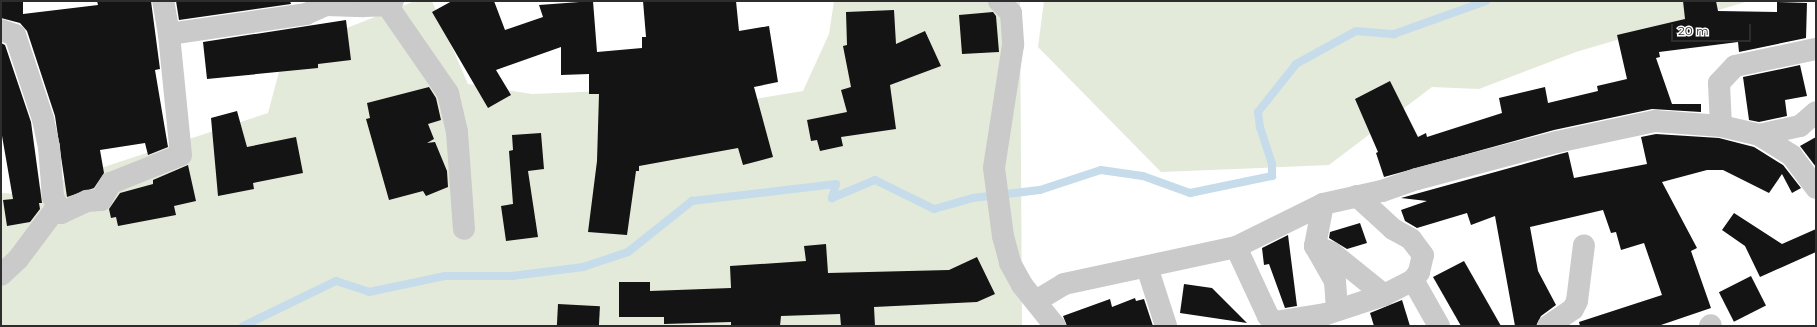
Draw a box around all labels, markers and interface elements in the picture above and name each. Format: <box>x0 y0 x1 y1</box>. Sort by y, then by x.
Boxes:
scale bar <box>1673 16 1753 42</box>
text: 20 m <box>1678 23 1709 38</box>

